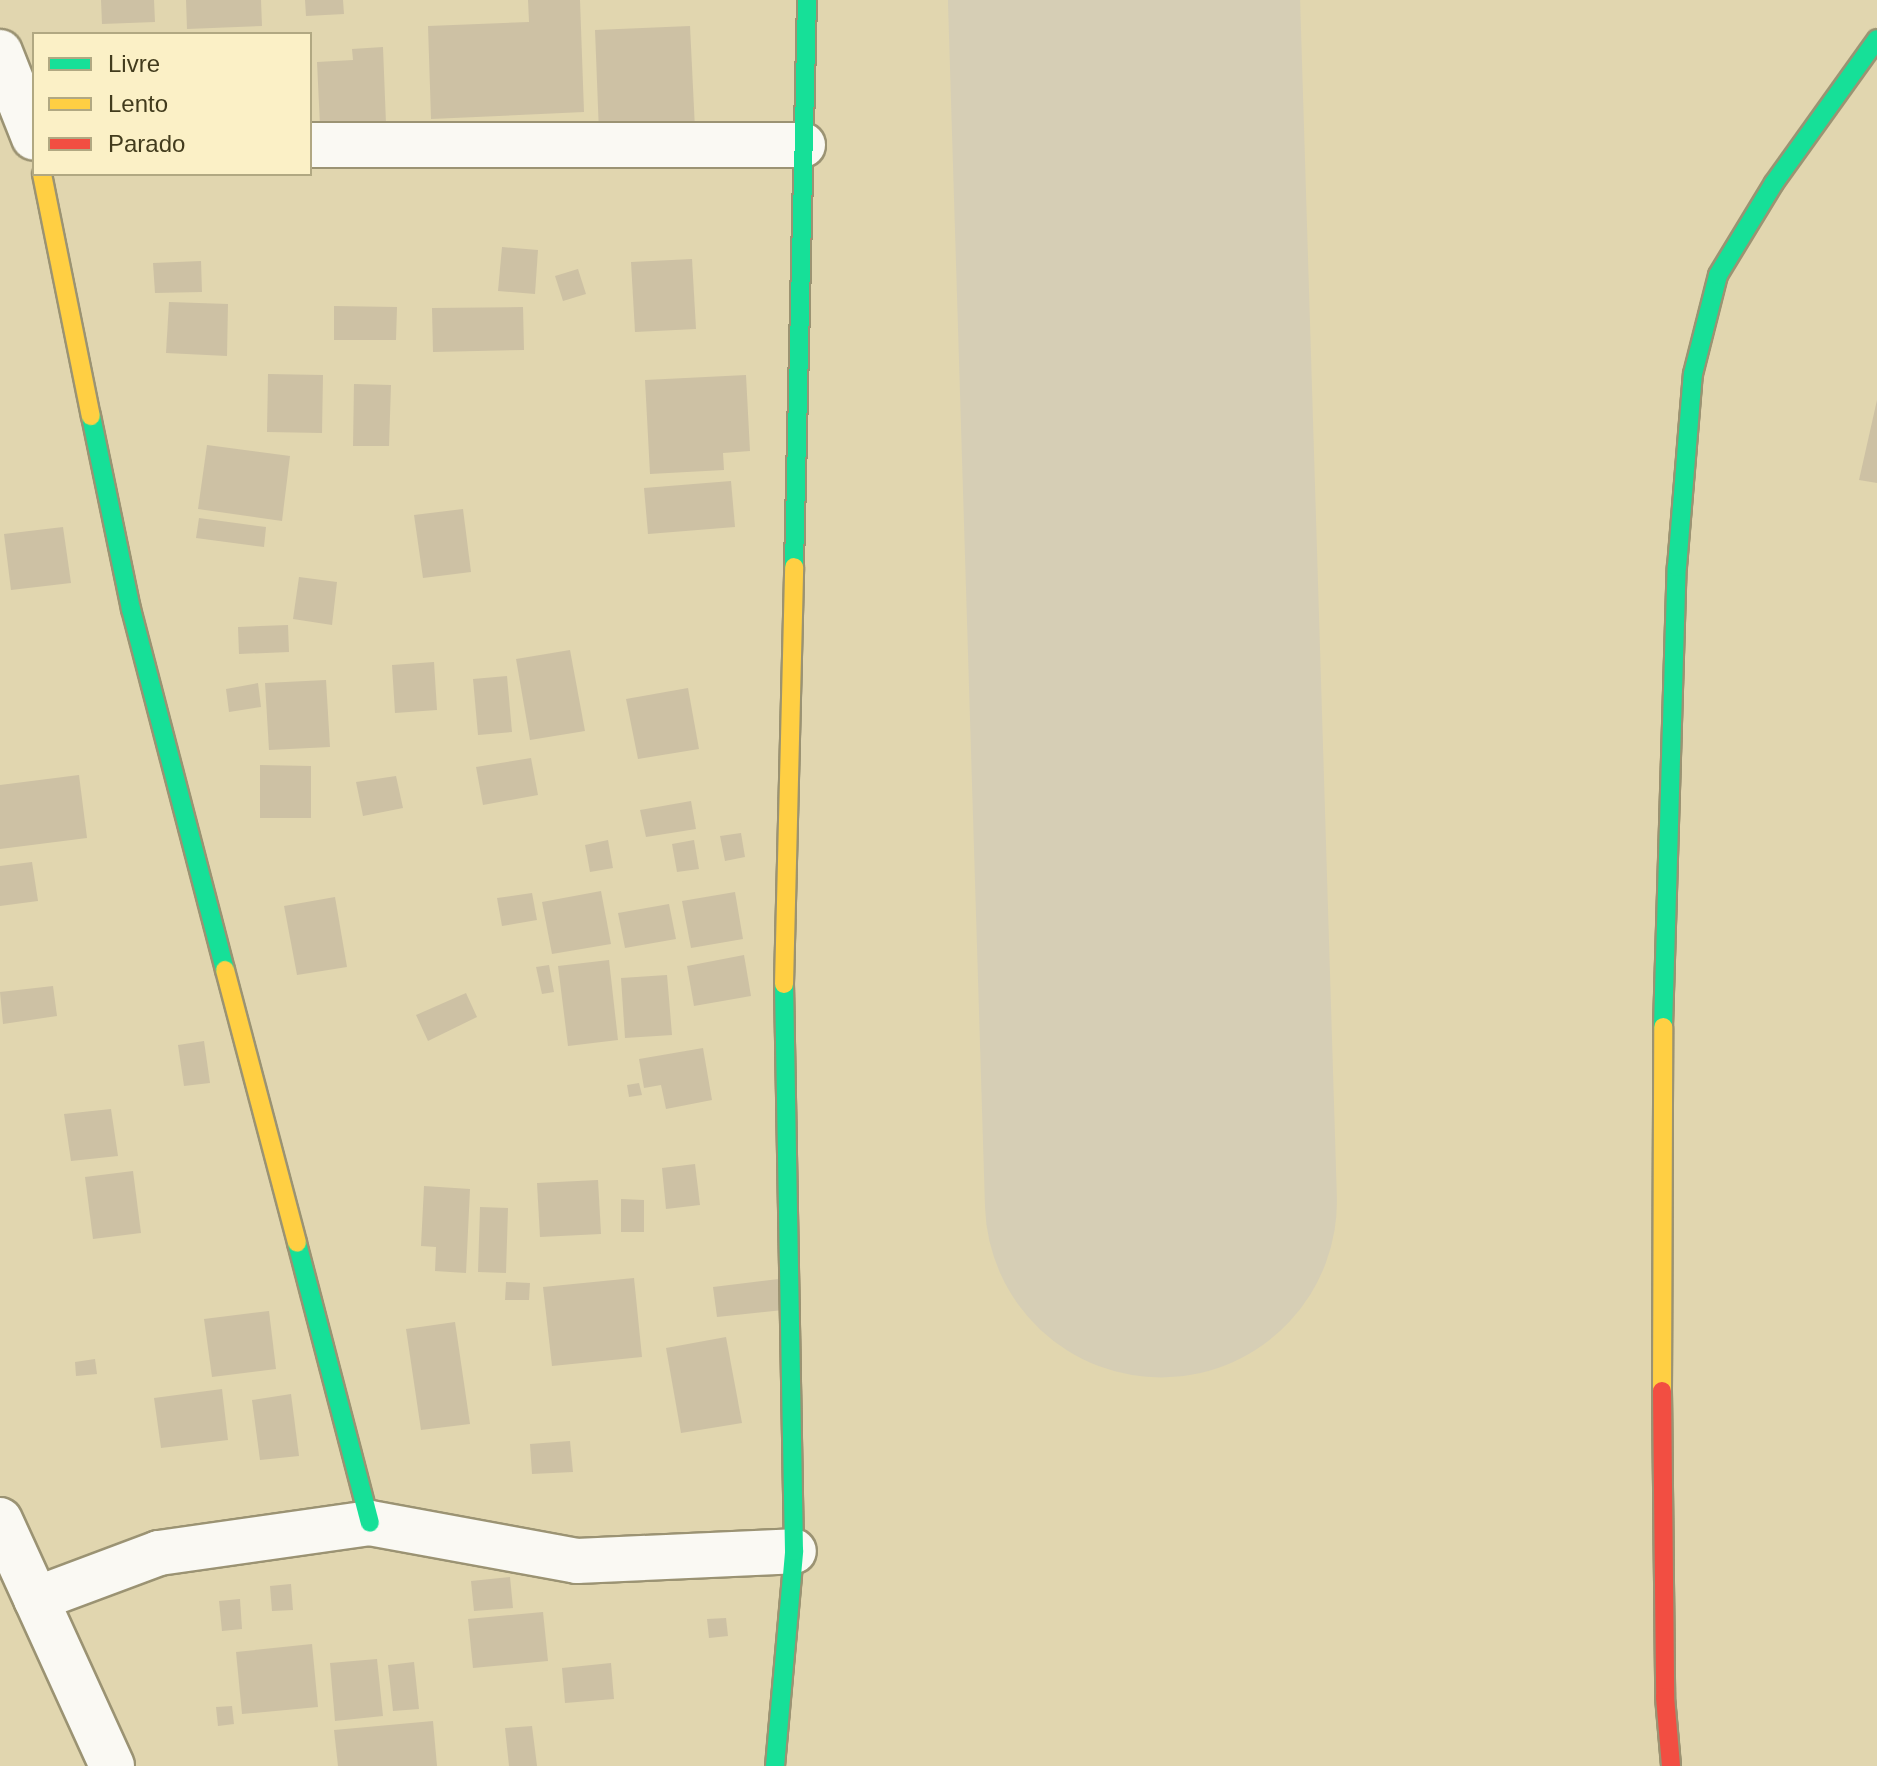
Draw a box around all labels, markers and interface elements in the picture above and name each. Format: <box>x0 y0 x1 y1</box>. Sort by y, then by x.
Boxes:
legend <box>32 32 312 176</box>
text: Livre <box>108 50 160 77</box>
text: Lento <box>108 90 168 117</box>
text: Parado <box>108 130 185 157</box>

